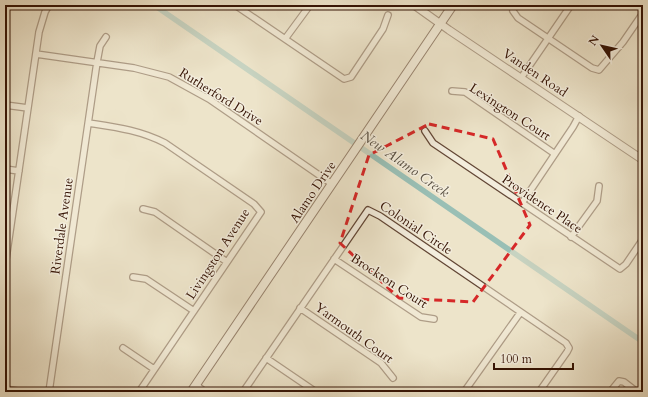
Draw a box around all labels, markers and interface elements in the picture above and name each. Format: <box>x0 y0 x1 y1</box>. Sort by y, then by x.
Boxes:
north arrow <box>582 26 622 66</box>
text: N <box>585 32 603 49</box>
street label: Vanden Road <box>499 45 571 101</box>
street label: Rutherford Drive <box>176 64 266 130</box>
street label: Lexington Court <box>466 79 554 145</box>
water label: New Alamo Creek <box>357 126 453 202</box>
street label: Alamo Drive <box>286 157 340 227</box>
street label: Providence Place <box>498 170 586 238</box>
street label: Riverdale Avenue <box>46 176 78 275</box>
street label: Colonial Circle <box>376 197 456 259</box>
street label: Livingston Avenue <box>182 205 254 303</box>
street label: Brockton Court <box>347 249 431 313</box>
street label: Yarmouth Court <box>311 298 397 368</box>
scale bar <box>494 345 573 371</box>
text: 100 m <box>500 351 533 367</box>

